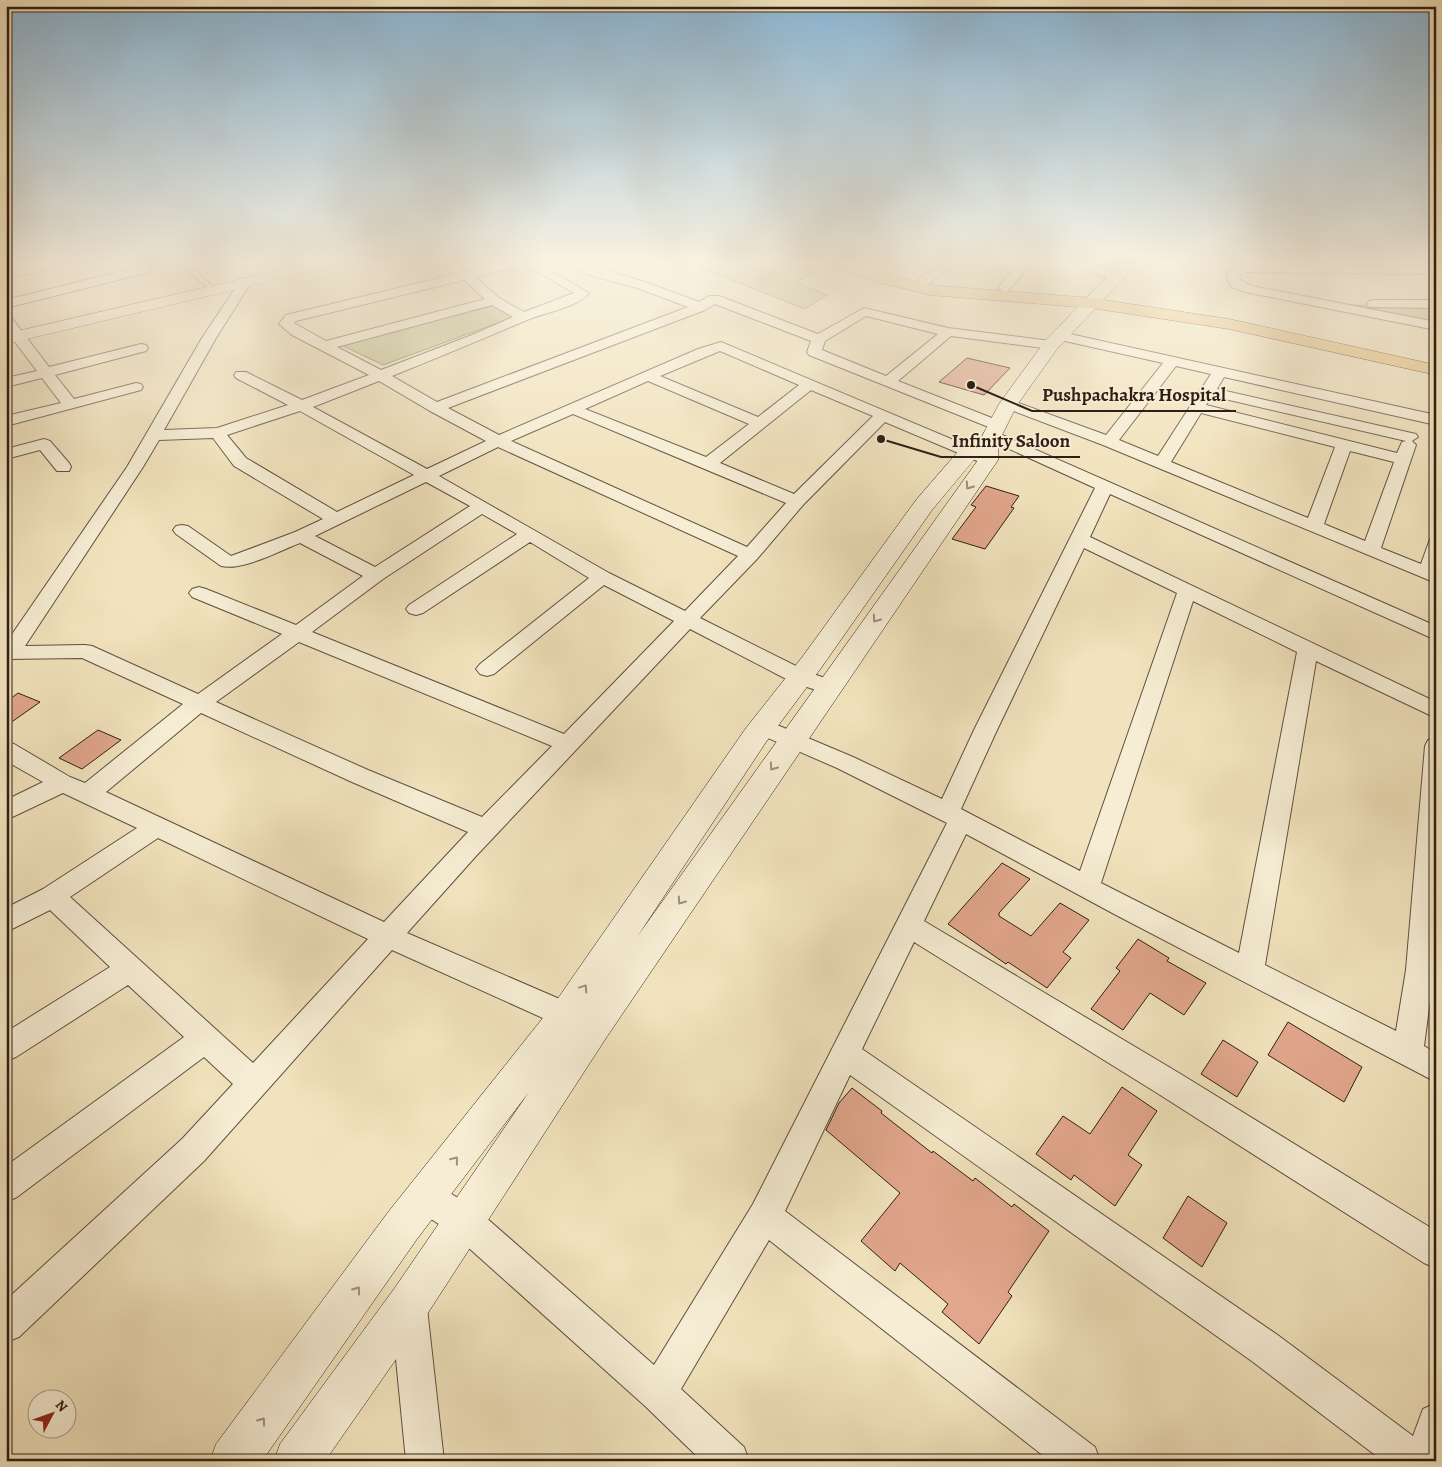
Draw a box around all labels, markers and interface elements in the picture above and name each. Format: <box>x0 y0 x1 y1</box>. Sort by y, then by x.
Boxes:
callout: Pushpachakra Hospital <box>1032 377 1236 411</box>
text: Pushpachakra Hospital <box>1042 382 1226 408</box>
callout: Infinity Saloon <box>941 423 1080 457</box>
text: Infinity Saloon <box>952 428 1070 454</box>
one-way arrow <box>966 480 975 490</box>
one-way arrow <box>873 613 882 623</box>
one-way arrow <box>770 761 779 771</box>
one-way arrow <box>678 895 687 904</box>
one-way arrow <box>578 984 587 994</box>
one-way arrow <box>449 1157 457 1166</box>
one-way arrow <box>351 1286 360 1296</box>
north arrow <box>28 1390 78 1440</box>
text: N <box>51 1396 72 1416</box>
one-way arrow <box>256 1417 265 1427</box>

